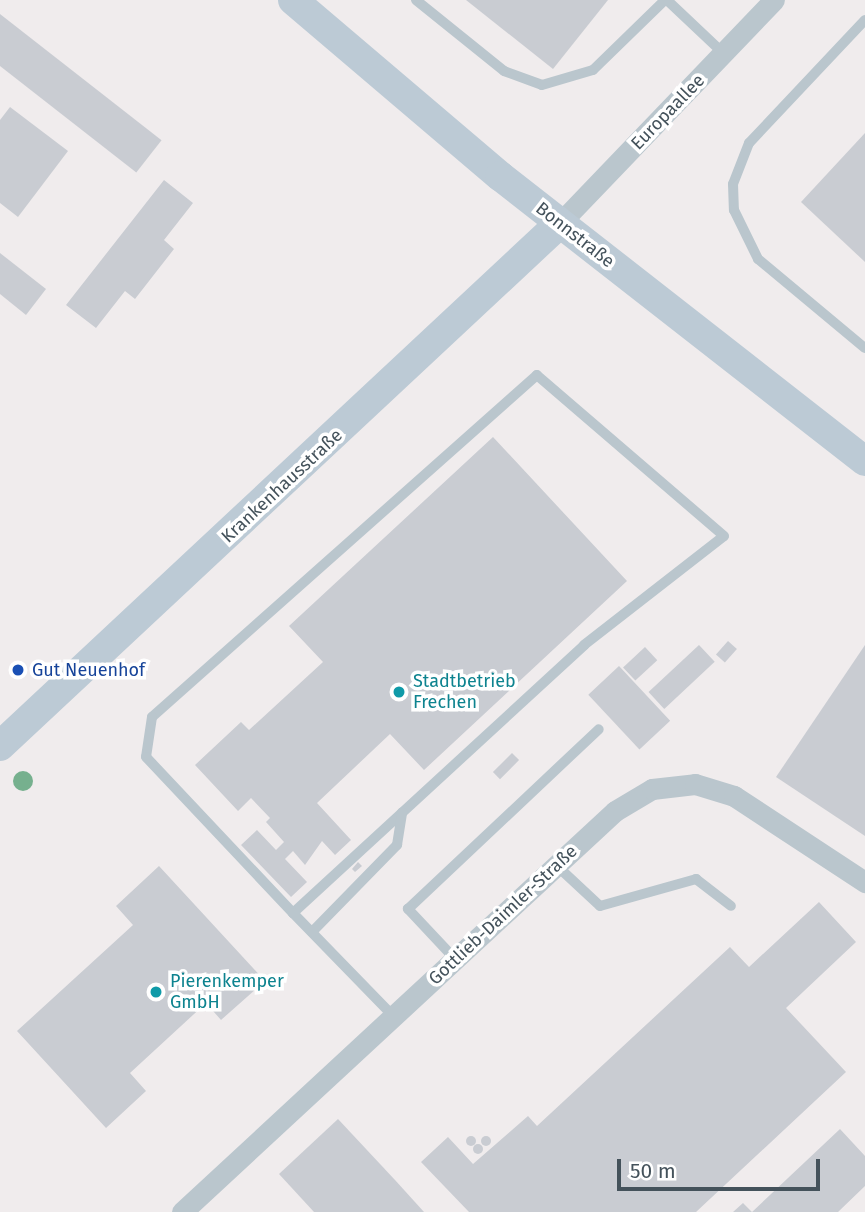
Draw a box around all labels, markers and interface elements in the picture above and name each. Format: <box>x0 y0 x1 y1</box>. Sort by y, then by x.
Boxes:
street label: Europaallee <box>627 70 709 154</box>
street label: Bonnstraße <box>531 198 619 272</box>
street label: Krankenhausstraße <box>217 424 347 548</box>
place label: Gut Neuenhof <box>32 659 145 681</box>
marker: Gut Neuenhof <box>10 662 26 678</box>
place label: Stadtbetrieb Frechen <box>413 671 516 714</box>
marker: Stadtbetrieb Frechen <box>391 684 407 700</box>
street label: Gottlieb-Daimler-Straße <box>424 841 582 989</box>
place label: Pierenkemper GmbH <box>170 971 284 1014</box>
marker: Pierenkemper GmbH <box>148 984 164 1000</box>
scale bar <box>620 1146 823 1190</box>
text: 50 m <box>630 1158 676 1184</box>

